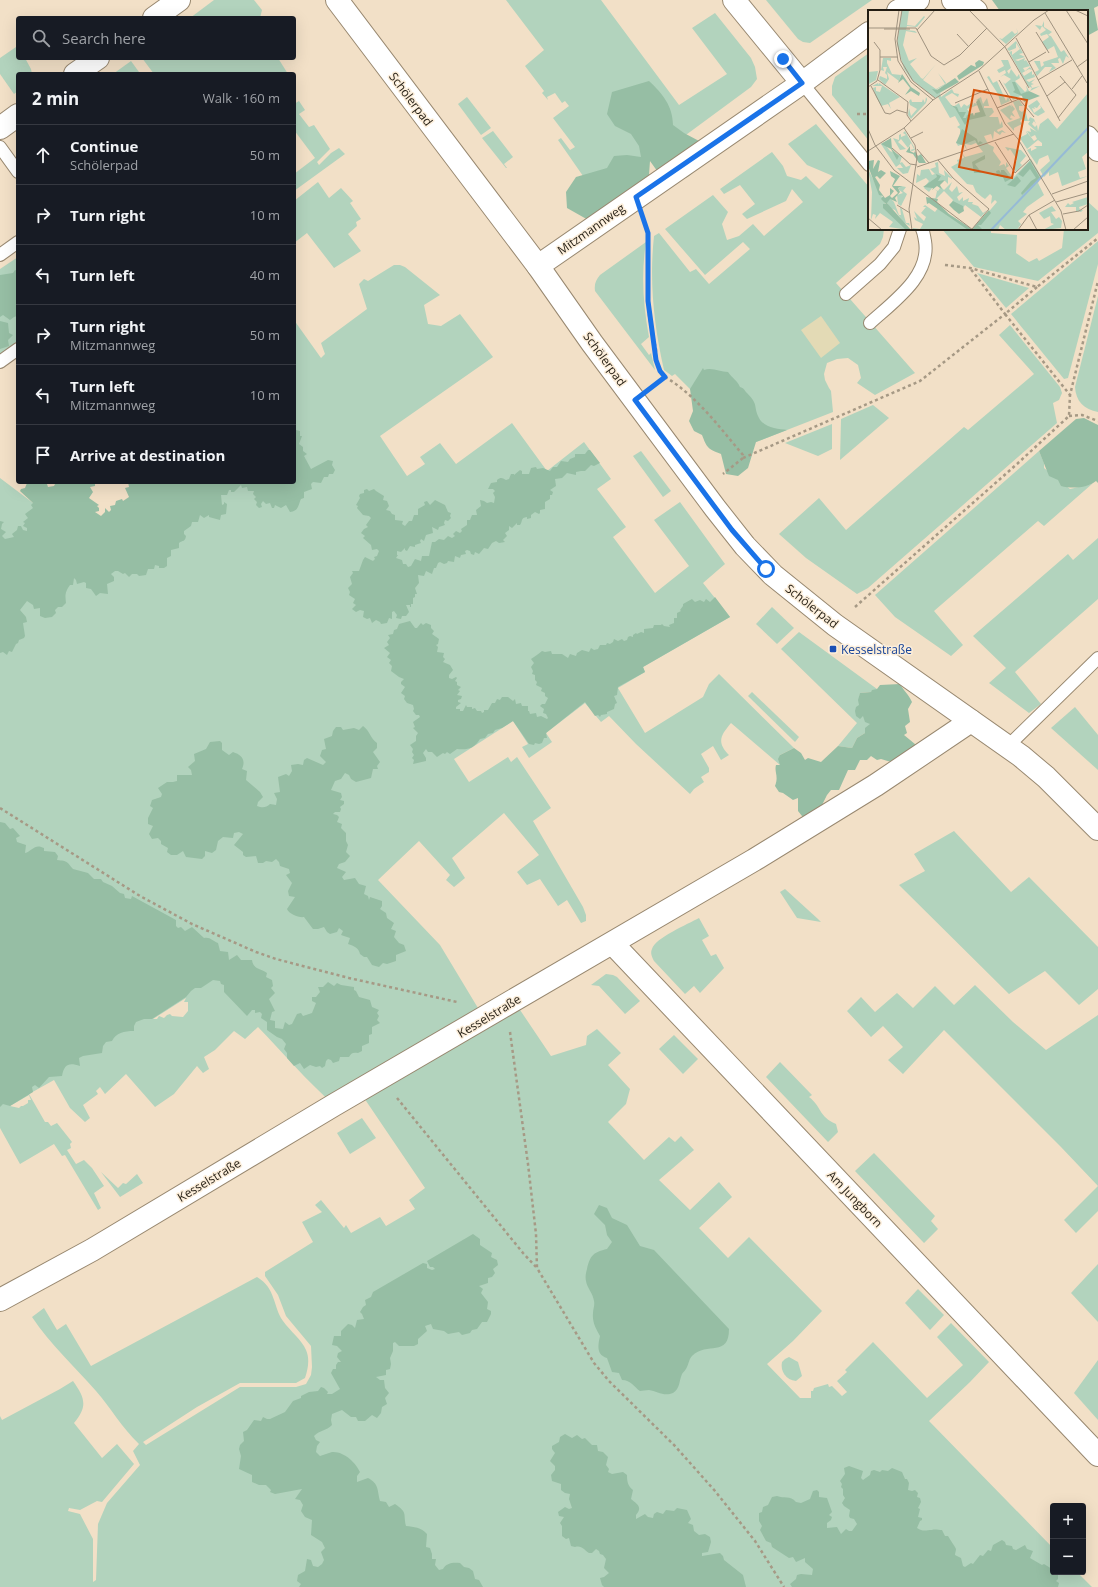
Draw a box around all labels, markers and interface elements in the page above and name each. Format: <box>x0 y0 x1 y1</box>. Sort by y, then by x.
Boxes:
inset map <box>868 10 1088 230</box>
search box <box>16 16 296 60</box>
icon: search <box>30 27 52 49</box>
text: Search here <box>62 28 146 48</box>
route end <box>774 50 792 68</box>
street label: Schölerpad <box>385 69 437 129</box>
text: 2 min <box>32 87 79 110</box>
text: Walk · 160 m <box>203 89 280 107</box>
text: Continue <box>70 136 138 156</box>
icon: ahead <box>32 144 54 166</box>
text: 50 m <box>250 146 280 164</box>
text: Schölerpad <box>70 156 138 174</box>
street label: Mitzmannweg <box>554 199 629 259</box>
icon: right <box>32 204 54 226</box>
text: Turn right <box>70 205 145 225</box>
text: 10 m <box>250 206 280 224</box>
icon: left <box>32 264 54 286</box>
text: Turn left <box>70 265 135 285</box>
text: 40 m <box>250 266 280 284</box>
text: Turn right <box>70 316 145 336</box>
icon: right <box>32 324 54 346</box>
text: 50 m <box>250 326 280 344</box>
street label: Schölerpad <box>580 329 630 389</box>
text: Mitzmannweg <box>70 336 155 354</box>
text: Turn left <box>70 376 135 396</box>
icon: left <box>32 384 54 406</box>
text: 10 m <box>250 386 280 404</box>
text: Mitzmannweg <box>70 396 155 414</box>
icon: arrive <box>32 444 54 466</box>
text: Arrive at destination <box>70 445 225 465</box>
route start <box>757 560 775 578</box>
street label: Schölerpad <box>782 580 842 632</box>
place label: Kesselstraße <box>841 641 912 658</box>
marker: Kesselstraße <box>828 644 838 654</box>
street label: Kesselstraße <box>454 990 524 1042</box>
street label: Kesselstraße <box>174 1154 244 1206</box>
street label: Am Jungborn <box>823 1167 887 1231</box>
map controls <box>1050 1503 1086 1575</box>
button: + <box>1050 1503 1086 1539</box>
button: − <box>1050 1539 1086 1575</box>

